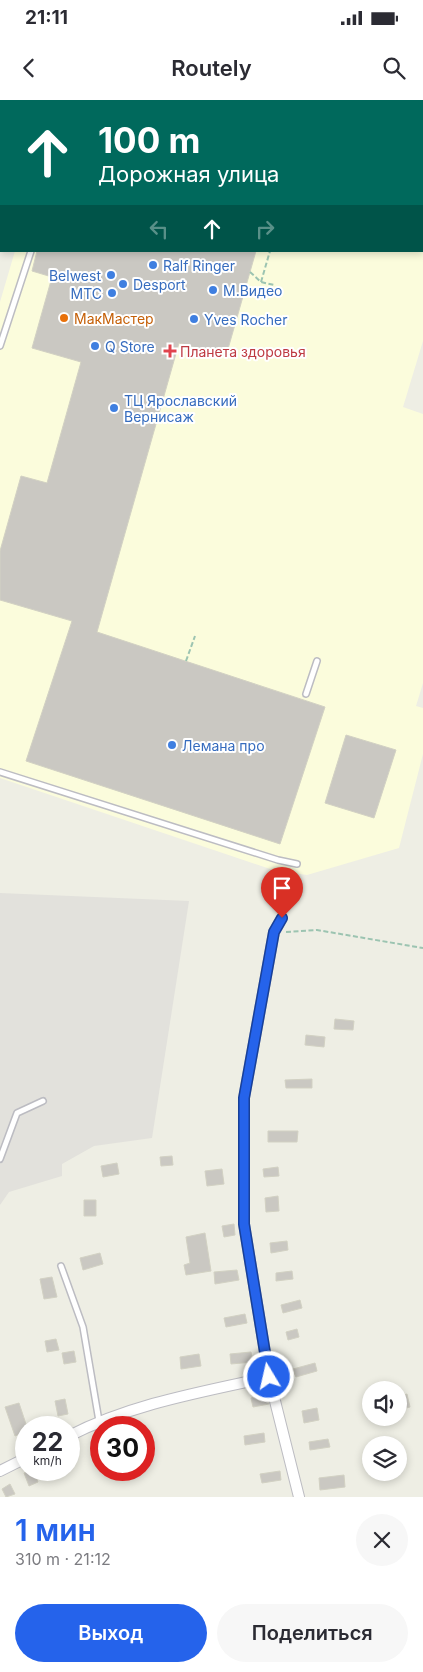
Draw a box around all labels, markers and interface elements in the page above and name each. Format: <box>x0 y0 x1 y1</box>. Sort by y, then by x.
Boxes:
text: 21:11 <box>25 6 68 29</box>
icon: back <box>15 54 43 82</box>
icon: search <box>380 54 408 82</box>
text: Routely <box>171 55 252 81</box>
text: 100 m <box>98 119 201 161</box>
icon: ahead <box>15 120 80 185</box>
text: Дорожная улица <box>98 161 279 187</box>
icon: left <box>145 215 173 243</box>
icon: ahead <box>198 215 226 243</box>
icon: right <box>251 215 279 243</box>
place label: Ralf Ringer <box>163 257 235 274</box>
marker: Ralf Ringer <box>147 259 159 271</box>
place label: Belwest <box>49 267 101 284</box>
marker: Belwest <box>105 269 117 281</box>
place label: Desport <box>133 276 186 293</box>
marker: Desport <box>117 278 129 290</box>
place label: М.Видео <box>223 282 282 299</box>
marker: М.Видео <box>207 284 219 296</box>
place label: МТС <box>71 285 102 302</box>
marker: МТС <box>106 287 118 299</box>
place label: МакМастер <box>74 310 154 327</box>
place label: Yves Rocher <box>204 311 288 328</box>
marker: МакМастер <box>58 312 70 324</box>
marker: Yves Rocher <box>188 313 200 325</box>
place label: Q Store <box>105 338 155 355</box>
marker: Q Store <box>89 340 101 352</box>
place label: Планета здоровья <box>180 343 306 360</box>
marker: Планета здоровья <box>164 345 176 357</box>
place label: ТЦ Ярославский Вернисаж <box>124 392 237 425</box>
marker: ТЦ Ярославский Вернисаж <box>108 402 120 414</box>
place label: Лемана про <box>182 737 265 754</box>
marker: Лемана про <box>166 739 178 751</box>
pin <box>261 867 303 918</box>
icon: arrive <box>268 874 296 902</box>
position arrow <box>242 1350 294 1402</box>
map controls <box>362 1381 407 1481</box>
button: sound <box>362 1381 407 1426</box>
speed limit sign: 30 <box>90 1416 155 1481</box>
text: 22 <box>32 1427 63 1457</box>
button: layers <box>362 1436 407 1481</box>
text: km/h <box>33 1453 62 1468</box>
text: 1 мин <box>15 1512 96 1548</box>
button: close <box>356 1514 408 1566</box>
text: 310 m · 21:12 <box>15 1549 111 1569</box>
button: Выход <box>15 1604 207 1662</box>
button: Поделиться <box>217 1604 408 1662</box>

